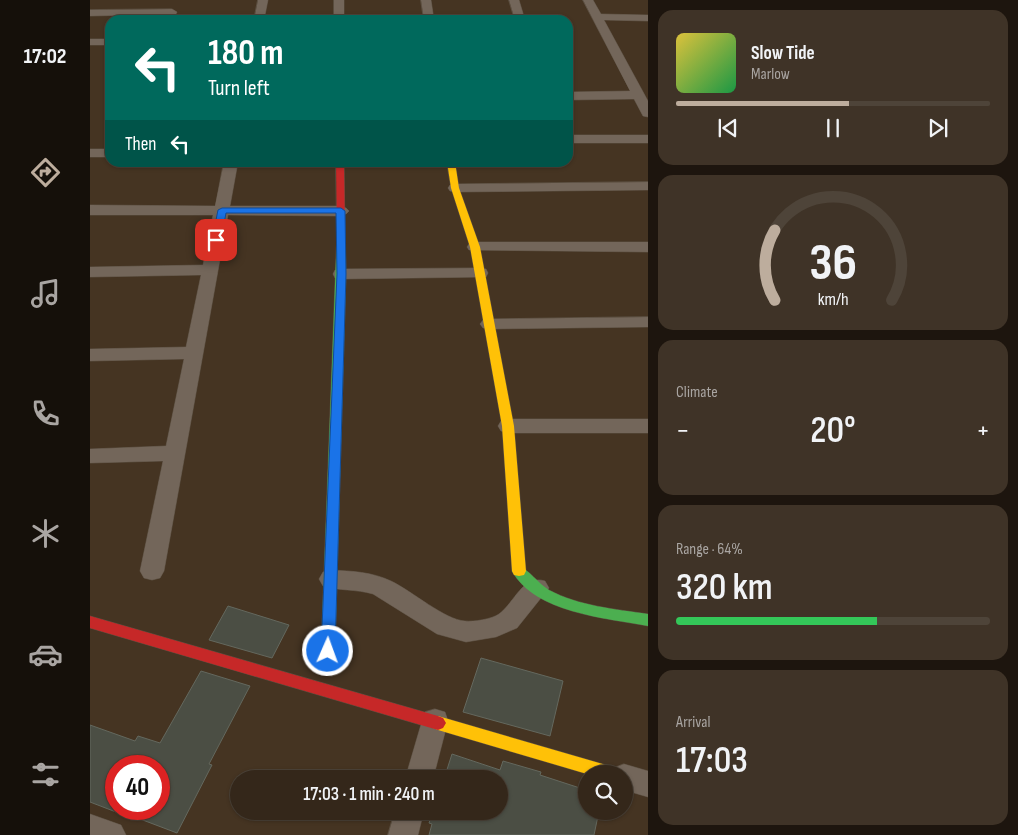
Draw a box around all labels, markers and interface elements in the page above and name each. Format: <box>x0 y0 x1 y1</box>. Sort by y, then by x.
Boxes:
text: 180 m <box>208 32 284 75</box>
icon: left <box>125 35 190 100</box>
text: Slow Tide <box>751 42 815 65</box>
text: 17:02 <box>23 43 67 70</box>
text: Marlow <box>751 65 790 84</box>
text: Turn left <box>208 75 270 102</box>
icon: previous <box>714 114 742 142</box>
icon: pause <box>819 114 847 142</box>
icon: next <box>924 114 952 142</box>
icon: left <box>166 130 194 158</box>
text: Then <box>125 133 156 156</box>
icon: directions <box>28 155 63 190</box>
pin <box>195 219 237 261</box>
icon: arrive <box>202 226 230 254</box>
text: 36 <box>809 232 857 295</box>
icon: music <box>28 276 63 311</box>
text: km/h <box>818 289 848 310</box>
text: Climate <box>676 383 718 402</box>
icon: phone <box>28 396 63 431</box>
text: 20° <box>810 408 856 453</box>
text: − <box>676 414 690 447</box>
text: + <box>976 414 990 447</box>
icon: climate <box>28 516 63 551</box>
text: Range · 64% <box>676 540 743 559</box>
text: 320 km <box>676 565 773 610</box>
position arrow <box>301 624 353 676</box>
icon: car <box>28 637 63 672</box>
text: Arrival <box>676 713 710 732</box>
text: 17:03 <box>676 738 748 783</box>
speed limit sign: 40 <box>105 755 170 820</box>
icon: filters <box>28 757 63 792</box>
map controls <box>578 765 633 820</box>
button: search <box>578 765 633 820</box>
text: 17:03 · 1 min · 240 m <box>303 783 435 806</box>

